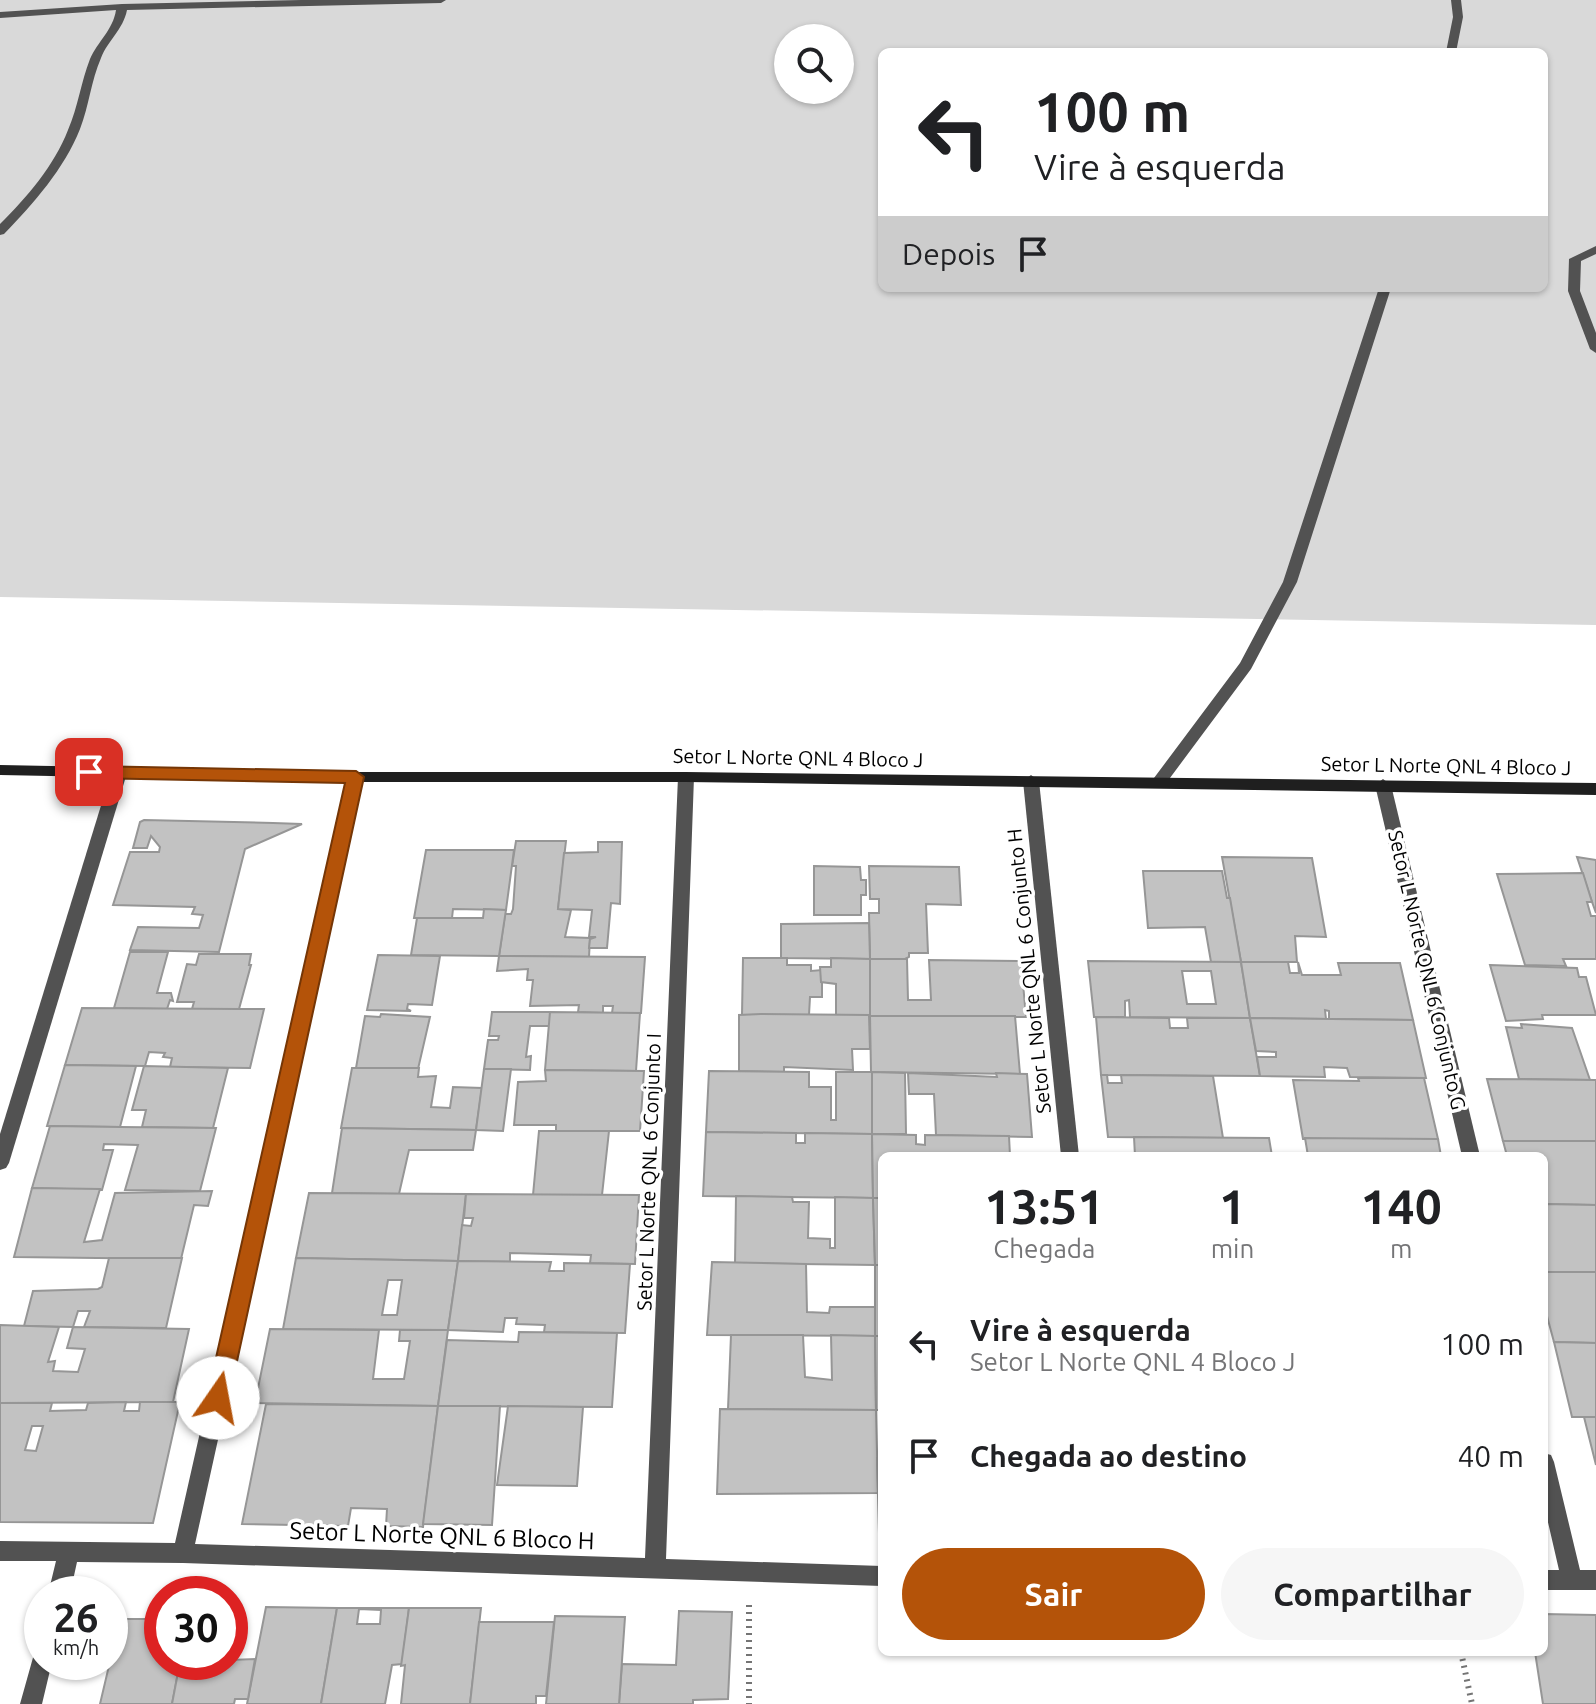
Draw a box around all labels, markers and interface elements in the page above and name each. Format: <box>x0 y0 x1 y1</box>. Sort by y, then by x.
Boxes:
map controls <box>774 24 854 104</box>
button: search <box>774 24 854 104</box>
icon: left <box>902 80 1006 184</box>
text: 100 m <box>1034 80 1190 143</box>
text: Vire à esquerda <box>1034 146 1285 187</box>
icon: arrive <box>1011 232 1055 276</box>
text: Depois <box>902 237 995 271</box>
pin <box>55 738 123 806</box>
street label: Setor L Norte QNL 4 Bloco J <box>673 744 923 771</box>
icon: arrive <box>67 750 111 794</box>
street label: Setor L Norte QNL 4 Bloco J <box>1321 752 1571 779</box>
street label: Setor L Norte QNL 6 Conjunto H <box>1002 827 1055 1115</box>
street label: Setor L Norte QNL 6 Conjunto G <box>1384 828 1471 1112</box>
street label: Setor L Norte QNL 6 Conjunto I <box>632 1033 665 1311</box>
text: 13:51 <box>984 1179 1104 1233</box>
text: 1 <box>1219 1179 1246 1233</box>
text: 140 <box>1361 1179 1442 1233</box>
text: Chegada <box>993 1234 1095 1263</box>
text: min <box>1211 1234 1254 1263</box>
text: m <box>1390 1234 1412 1263</box>
text: Vire à esquerda <box>970 1313 1191 1347</box>
icon: left <box>902 1322 946 1366</box>
text: 100 m <box>1440 1327 1524 1361</box>
text: Setor L Norte QNL 4 Bloco J <box>970 1347 1296 1376</box>
position arrow <box>176 1356 260 1440</box>
icon: arrive <box>902 1434 946 1478</box>
text: Chegada ao destino <box>970 1439 1247 1473</box>
text: 40 m <box>1457 1439 1524 1473</box>
street label: Setor L Norte QNL 6 Bloco H <box>289 1517 595 1554</box>
button: Sair <box>902 1548 1205 1640</box>
button: Compartilhar <box>1221 1548 1524 1640</box>
speed limit sign: 30 <box>144 1576 248 1680</box>
text: 26 <box>53 1595 99 1640</box>
text: km/h <box>53 1636 99 1659</box>

